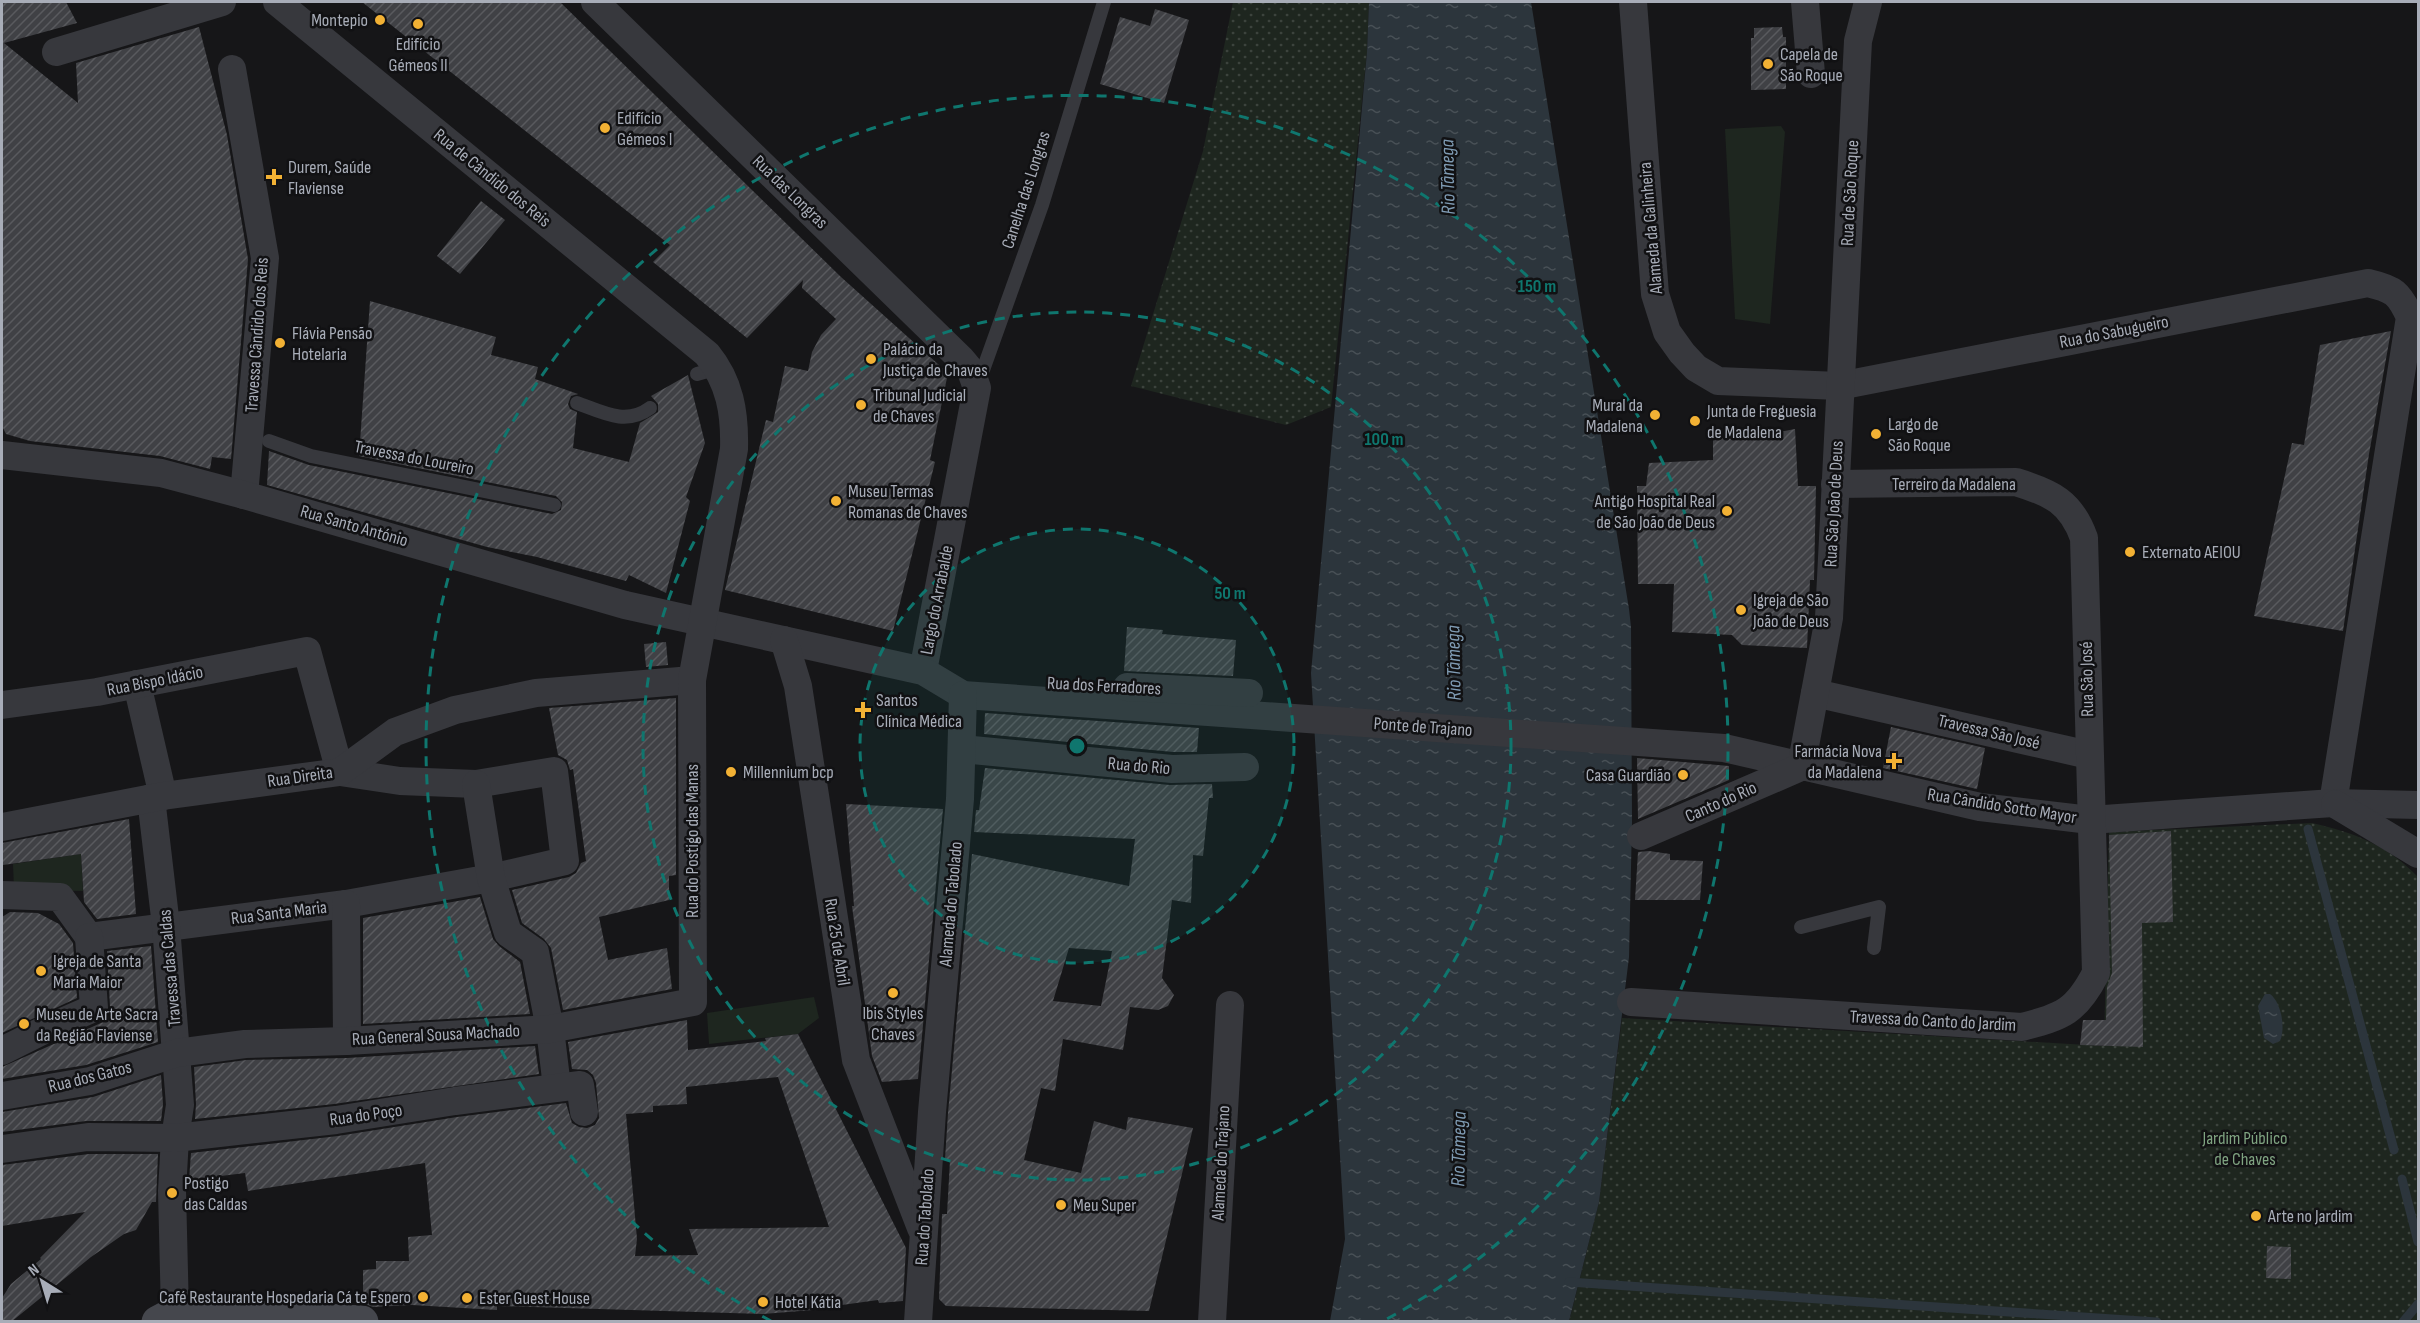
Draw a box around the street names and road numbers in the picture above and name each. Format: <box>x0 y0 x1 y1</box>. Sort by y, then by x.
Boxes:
street label: Rua de Cândido dos Reis <box>429 124 555 232</box>
street label: Canelha das Longras <box>997 129 1055 251</box>
street label: Rua de São Roque <box>1837 140 1863 246</box>
street label: Rua das Longras <box>748 151 832 233</box>
street label: Alameda da Galinheira <box>1635 161 1667 296</box>
street label: Travessa Cândido dos Reis <box>241 257 273 413</box>
street label: Rua do Sabugueiro <box>2058 311 2170 353</box>
street label: Travessa do Loureiro <box>352 436 476 480</box>
street label: Rua São João de Deus <box>1820 440 1848 568</box>
street label: Terreiro da Madalena <box>1892 474 2016 495</box>
street label: Rua Santo António <box>298 501 410 551</box>
street label: Largo do Arrabalde <box>916 543 958 657</box>
street label: Rua São José <box>2076 641 2098 717</box>
street label: Rua Bispo Idácio <box>105 661 205 701</box>
street label: Rua dos Ferradores <box>1046 673 1162 699</box>
street label: Travessa São José <box>1936 710 2042 754</box>
street label: Ponte de Trajano <box>1373 713 1473 741</box>
street label: Rua do Rio <box>1107 753 1171 779</box>
street label: Rua Direita <box>266 762 334 792</box>
street label: Rua do Postigo das Manas <box>682 764 703 918</box>
street label: Canto do Rio <box>1682 777 1760 827</box>
street label: Rua Cândido Sotto Mayor <box>1926 784 2078 828</box>
street label: Alameda do Tabolado <box>935 841 967 968</box>
street label: Rua Santa Maria <box>230 897 328 929</box>
street label: Rua 25 de Abril <box>820 897 854 987</box>
street label: Travessa das Caldas <box>154 909 186 1027</box>
street label: Travessa do Canto do Jardim <box>1849 1006 2017 1036</box>
street label: Rua General Sousa Machado <box>351 1020 521 1050</box>
street label: Rua dos Gatos <box>46 1057 134 1097</box>
street label: Rua do Poço <box>328 1100 404 1130</box>
street label: Alameda do Trajano <box>1207 1105 1235 1222</box>
street label: Rua do Tabolado <box>911 1168 939 1266</box>

